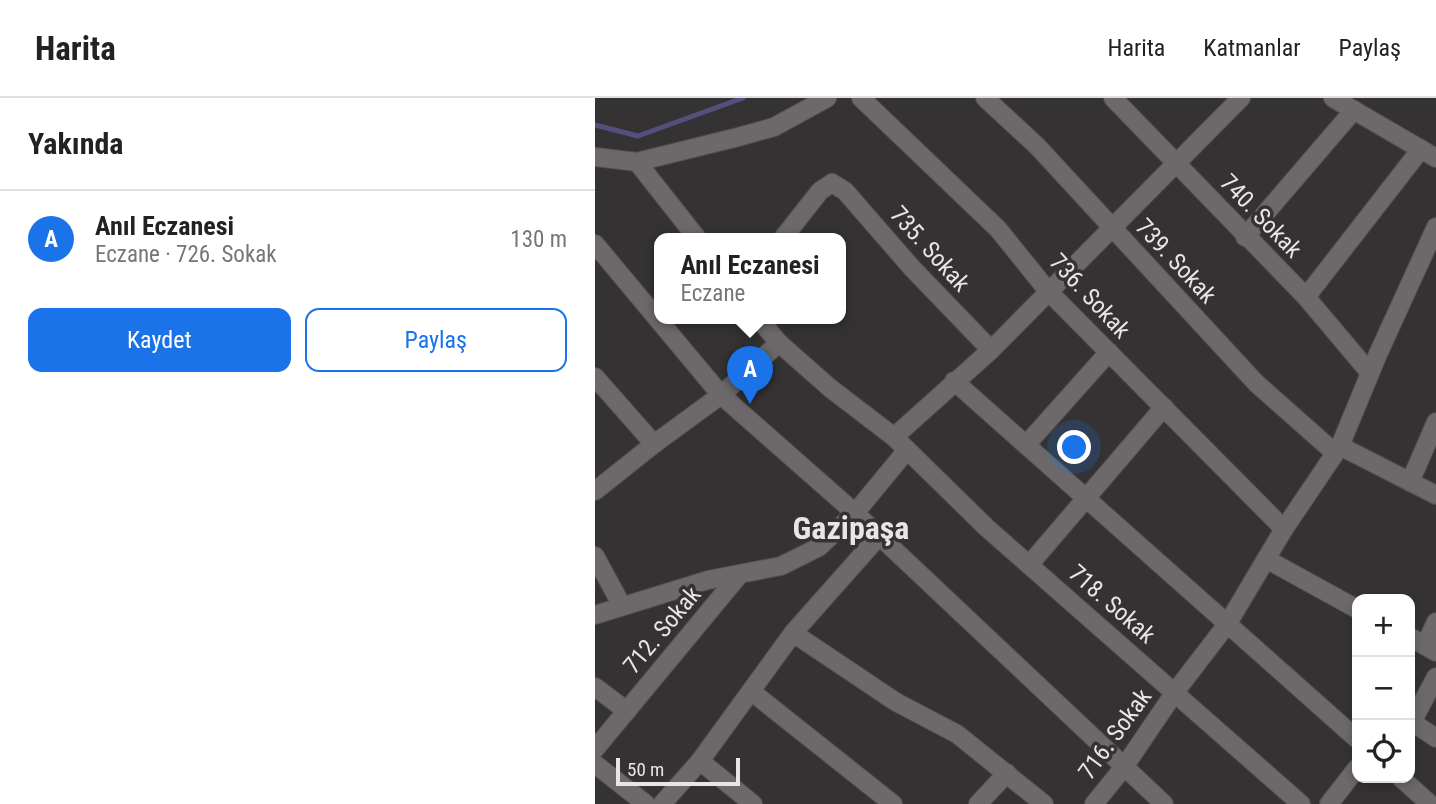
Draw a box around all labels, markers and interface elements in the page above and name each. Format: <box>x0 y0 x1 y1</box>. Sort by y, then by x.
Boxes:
text: Harita <box>35 29 116 68</box>
text: Harita <box>1108 34 1165 62</box>
text: Katmanlar <box>1203 34 1301 62</box>
text: Paylaş <box>1339 34 1401 62</box>
text: Yakında <box>28 126 123 161</box>
street label: 740. Sokak <box>1214 169 1308 264</box>
street label: 735. Sokak <box>884 201 976 298</box>
text: Anıl Eczanesi <box>95 211 234 241</box>
street label: 739. Sokak <box>1130 213 1222 309</box>
text: A <box>44 226 58 253</box>
text: 130 m <box>510 226 567 253</box>
popup <box>654 233 846 324</box>
text: Eczane · 726. Sokak <box>95 241 277 268</box>
street label: 736. Sokak <box>1044 248 1136 344</box>
text: Anıl Eczanesi <box>680 250 820 280</box>
text: Eczane <box>680 280 745 307</box>
button: Kaydet <box>28 308 291 372</box>
button: Paylaş <box>305 308 567 372</box>
pin: A <box>727 346 773 404</box>
your location <box>1057 430 1091 464</box>
district label: Gazipaşa <box>793 509 909 547</box>
street label: 718. Sokak <box>1063 559 1161 649</box>
street label: 712. Sokak <box>618 581 707 679</box>
map controls <box>1352 594 1415 783</box>
button: + <box>1352 594 1415 657</box>
button: − <box>1352 657 1415 720</box>
street label: 716. Sokak <box>1073 683 1157 785</box>
button: locate <box>1352 720 1415 783</box>
scale bar <box>616 755 740 787</box>
text: 50 m <box>627 758 664 781</box>

